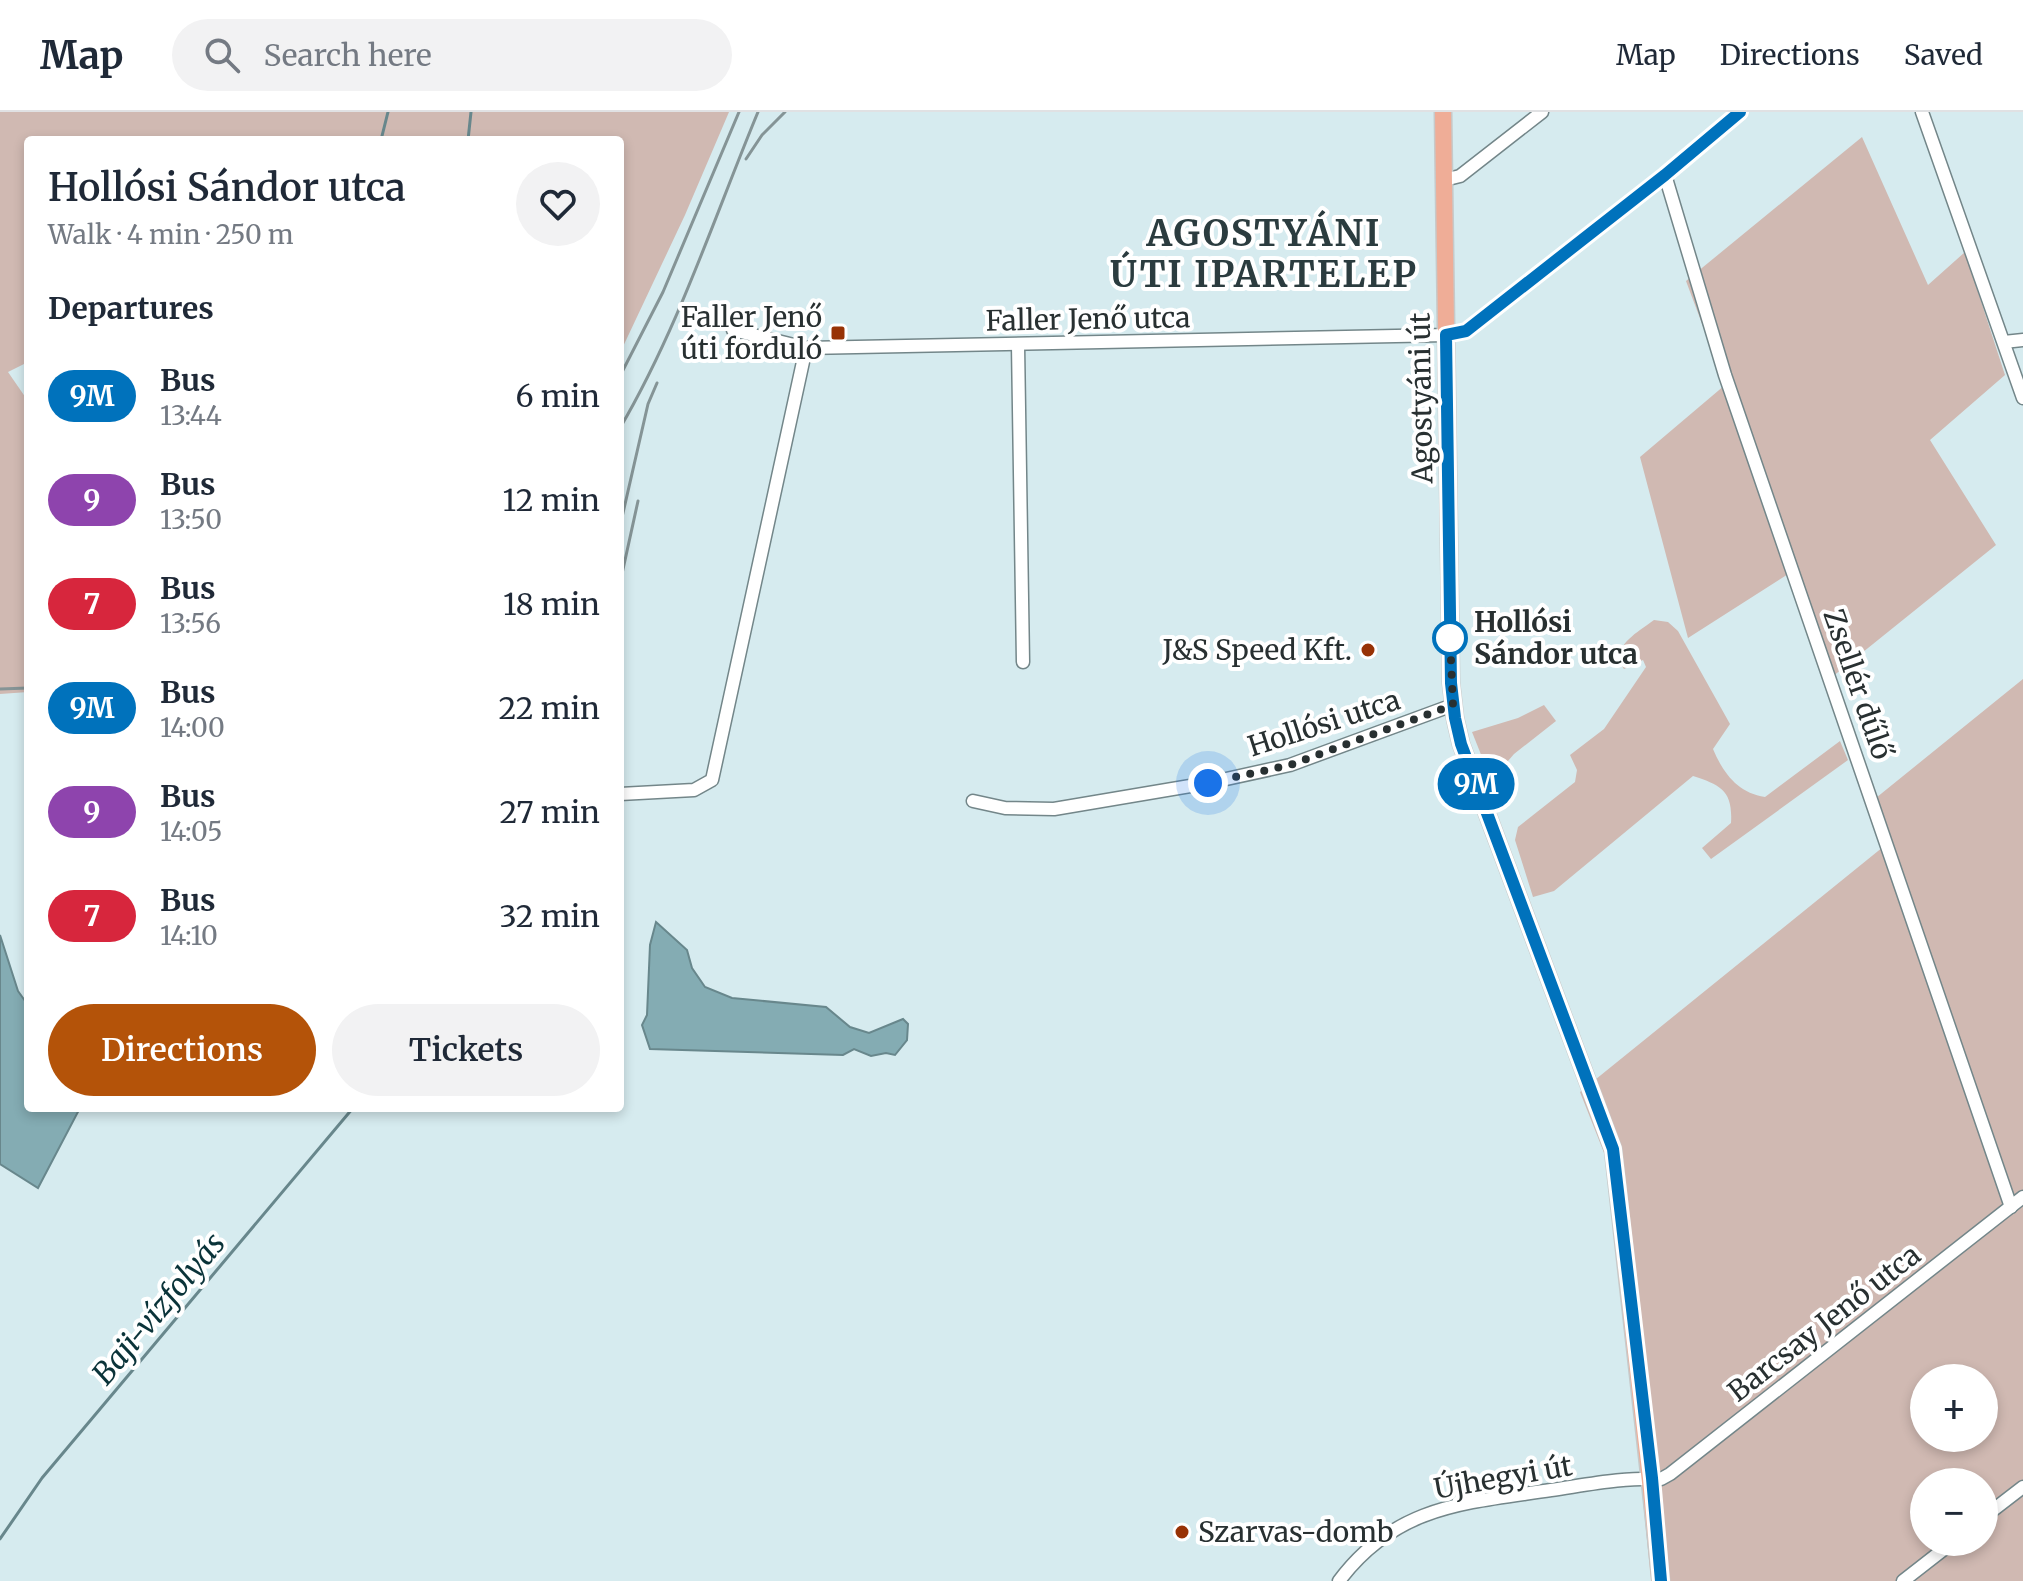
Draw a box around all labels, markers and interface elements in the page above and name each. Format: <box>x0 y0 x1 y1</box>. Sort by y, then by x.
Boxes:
search box <box>172 19 732 91</box>
text: Map <box>40 32 124 79</box>
icon: search <box>200 33 244 77</box>
text: Search here <box>264 36 432 74</box>
text: Map <box>1616 37 1676 73</box>
text: Directions <box>1720 37 1860 73</box>
text: Saved <box>1904 37 1983 73</box>
button: heart <box>516 162 600 246</box>
text: Hollósi Sándor utca <box>48 164 406 211</box>
district label: AGOSTYÁNI ÚTI IPARTELEP <box>1110 209 1418 297</box>
text: Walk · 4 min · 250 m <box>48 218 294 251</box>
text: Departures <box>48 289 214 327</box>
place label: Faller Jenő úti forduló <box>681 299 822 367</box>
street label: Faller Jenő utca <box>985 299 1191 339</box>
street label: Agostyáni út <box>1402 312 1441 485</box>
marker: Faller Jenő úti forduló <box>829 324 847 342</box>
text: Bus <box>160 361 216 399</box>
text: 6 min <box>515 377 600 415</box>
text: 9M <box>70 378 114 414</box>
text: 13:44 <box>160 399 222 432</box>
text: Bus <box>160 465 216 503</box>
text: 12 min <box>503 481 600 519</box>
text: 9 <box>83 482 101 518</box>
text: 13:50 <box>160 503 222 536</box>
text: Bus <box>160 569 216 607</box>
text: 18 min <box>503 585 600 623</box>
text: 7 <box>84 586 100 622</box>
place label: Hollósi Sándor utca <box>1474 604 1638 672</box>
street label: Zsellér dűlő <box>1815 604 1901 764</box>
text: 13:56 <box>160 607 221 640</box>
marker: Hollósi Sándor utca <box>1433 621 1467 655</box>
place label: J&S Speed Kft. <box>1161 632 1352 668</box>
marker: J&S Speed Kft. <box>1359 641 1377 659</box>
text: Bus <box>160 673 216 711</box>
street label: Hollósi utca <box>1243 682 1405 764</box>
text: 22 min <box>498 689 600 727</box>
text: 9M <box>70 690 114 726</box>
text: 14:00 <box>160 711 225 744</box>
line badge: 9M <box>1440 758 1512 810</box>
your location <box>1188 763 1228 803</box>
text: 9M <box>1454 766 1498 802</box>
text: Bus <box>160 777 216 815</box>
text: 27 min <box>500 793 600 831</box>
text: 9 <box>83 794 101 830</box>
text: 14:05 <box>160 815 222 848</box>
text: Bus <box>160 881 216 919</box>
text: 32 min <box>499 897 600 935</box>
text: 7 <box>84 898 100 934</box>
text: 14:10 <box>160 919 218 952</box>
button: Directions <box>48 1004 316 1096</box>
button: Tickets <box>332 1004 600 1096</box>
water label: Baji-vízfolyás <box>84 1225 233 1392</box>
street label: Barcsay Jenő utca <box>1720 1237 1928 1409</box>
map controls <box>1910 1364 1998 1556</box>
button: + <box>1910 1364 1998 1452</box>
street label: Újhegyi út <box>1431 1447 1575 1507</box>
button: − <box>1910 1468 1998 1556</box>
place label: Szarvas-domb <box>1198 1514 1393 1550</box>
marker: Szarvas-domb <box>1173 1523 1191 1541</box>

